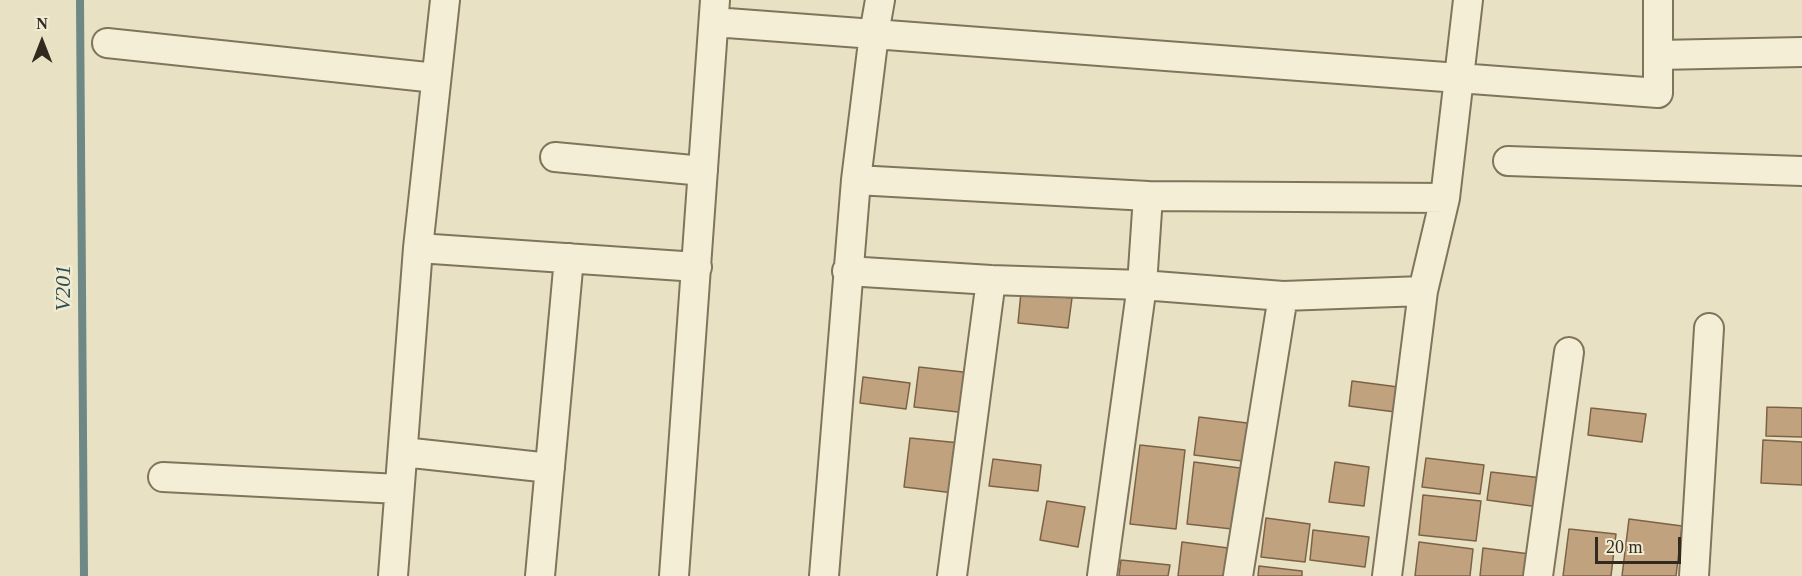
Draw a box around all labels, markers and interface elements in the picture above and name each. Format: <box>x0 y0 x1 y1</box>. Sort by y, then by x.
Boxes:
north arrow <box>12 12 72 72</box>
text: N <box>36 15 48 32</box>
water label: V201 <box>51 265 77 311</box>
scale bar <box>1598 525 1684 563</box>
text: 20 m <box>1606 537 1643 557</box>

